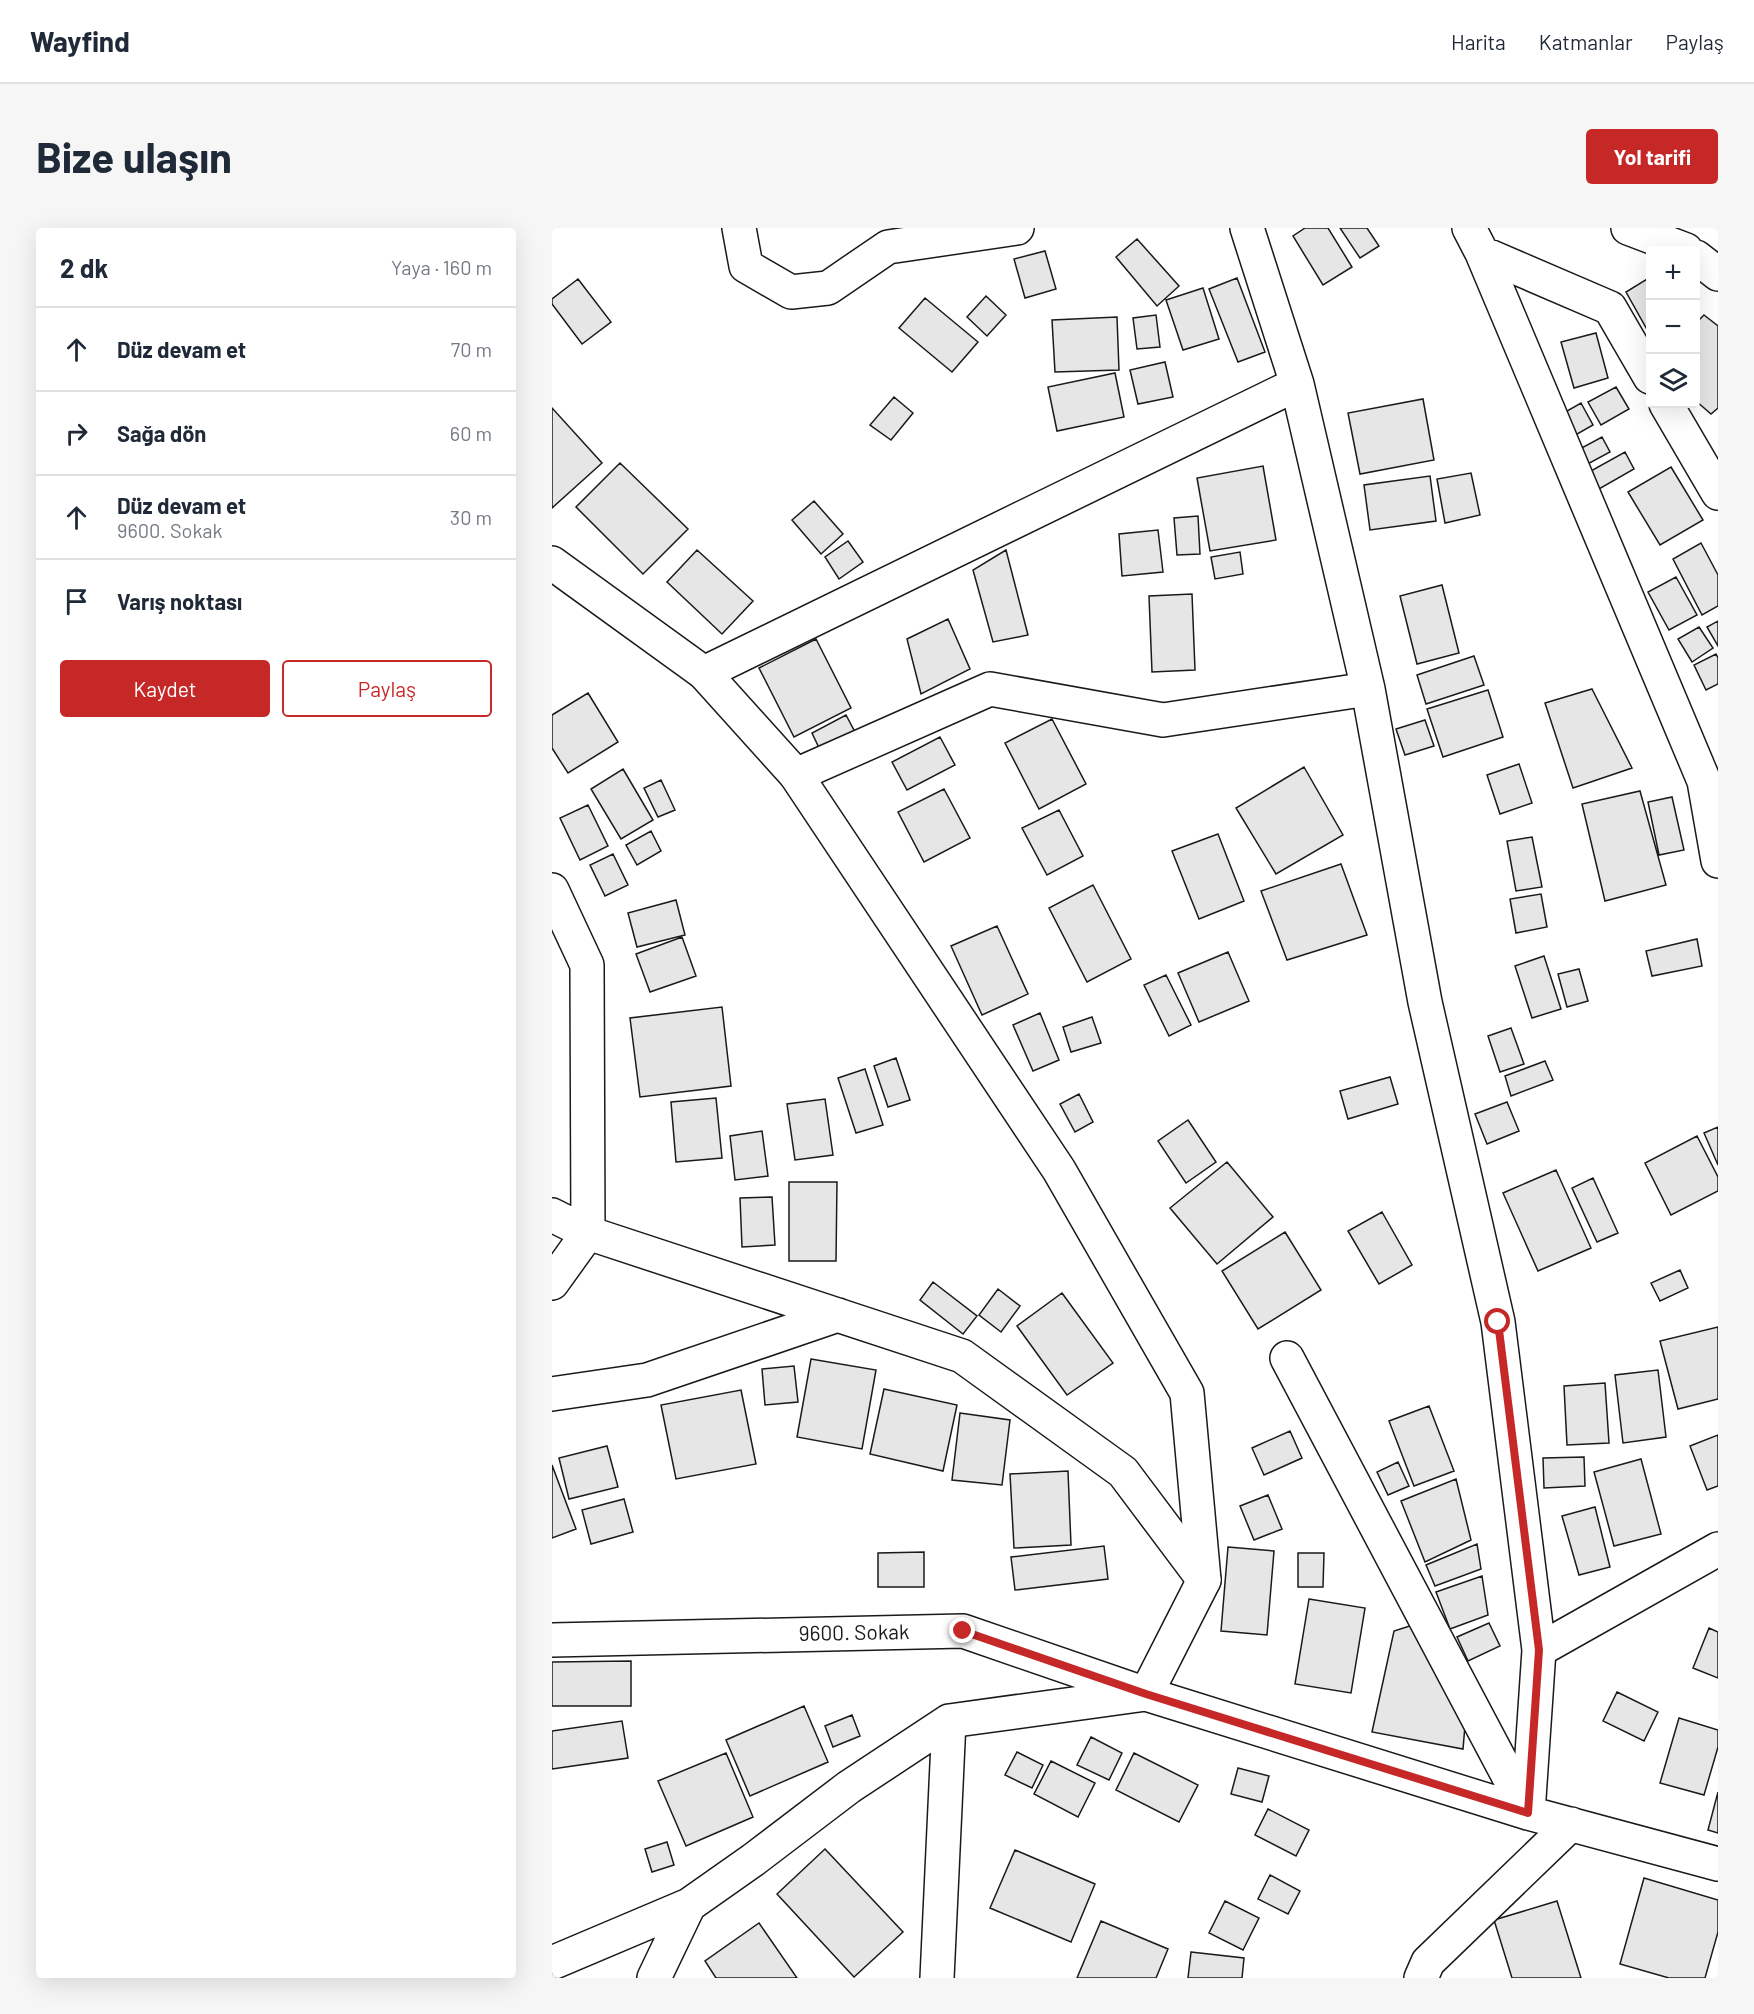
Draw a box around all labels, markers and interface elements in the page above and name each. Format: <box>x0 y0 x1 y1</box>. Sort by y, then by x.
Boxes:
text: Wayfind <box>30 24 130 58</box>
text: Harita <box>1451 29 1506 54</box>
text: Katmanlar <box>1539 29 1633 54</box>
text: Paylaş <box>1666 29 1724 54</box>
button: Yol tarifi <box>1586 129 1718 184</box>
text: Bize ulaşın <box>36 131 232 181</box>
map controls <box>1646 246 1700 408</box>
button: + <box>1646 246 1700 300</box>
text: 2 dk <box>60 252 108 283</box>
text: Yaya · 160 m <box>391 255 492 279</box>
button: − <box>1646 300 1700 354</box>
icon: ahead <box>60 333 93 366</box>
text: Düz devam et <box>117 336 246 362</box>
text: 70 m <box>451 337 492 361</box>
button: layers <box>1646 354 1700 408</box>
icon: right <box>60 417 93 450</box>
text: Sağa dön <box>117 420 206 446</box>
text: 60 m <box>450 421 492 445</box>
text: Düz devam et <box>117 492 246 518</box>
icon: ahead <box>60 501 93 534</box>
text: 30 m <box>450 505 492 529</box>
text: 9600. Sokak <box>117 518 223 542</box>
icon: arrive <box>60 585 93 618</box>
text: Varış noktası <box>117 588 242 614</box>
button: Kaydet <box>60 660 270 717</box>
button: Paylaş <box>282 660 492 717</box>
route start <box>1484 1308 1510 1334</box>
route end <box>949 1617 975 1643</box>
street label: 9600. Sokak <box>798 1618 910 1645</box>

